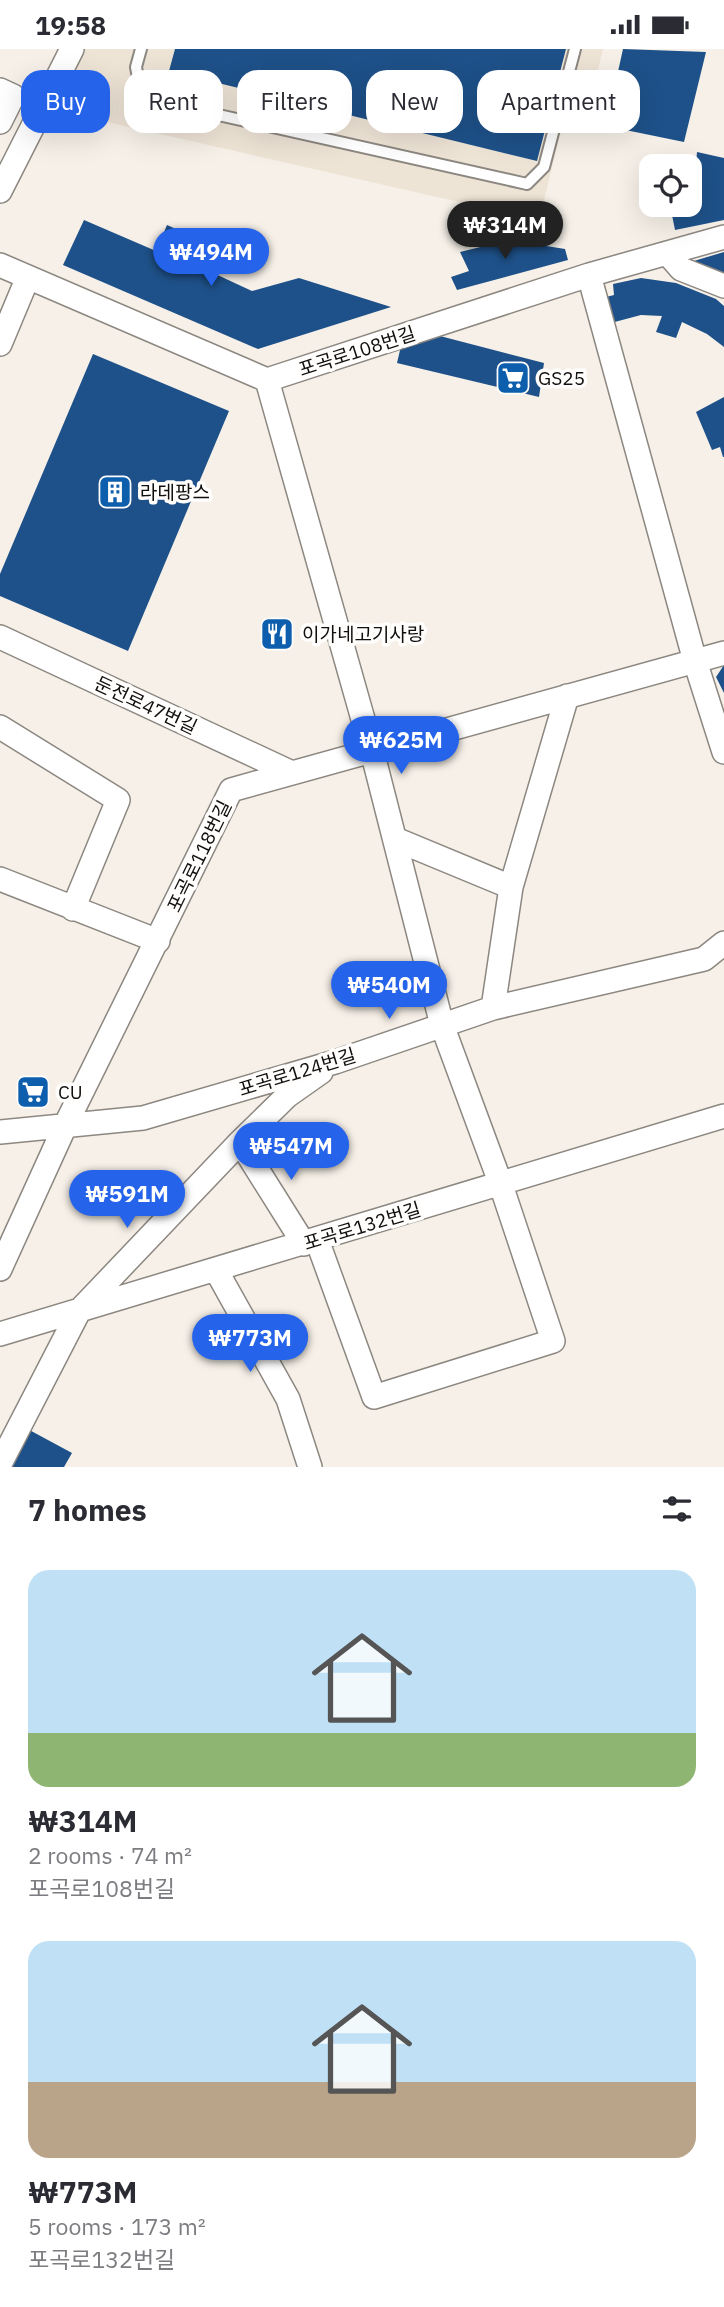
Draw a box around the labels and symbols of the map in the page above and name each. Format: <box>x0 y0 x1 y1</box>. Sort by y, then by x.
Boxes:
pin: ₩314M <box>456 201 554 261</box>
pin: ₩494M <box>162 229 260 288</box>
street label: 포곡로108번길 <box>295 321 419 381</box>
supermarket icon: GS25 <box>494 359 532 397</box>
place label: GS25 <box>538 366 585 390</box>
building icon: 라데팡스 <box>96 473 134 511</box>
place label: 라데팡스 <box>140 480 210 504</box>
restaurant icon: 이가네고기사랑 <box>258 615 296 653</box>
place label: 이가네고기사랑 <box>302 622 424 646</box>
street label: 둔전로47번길 <box>91 671 201 739</box>
pin: ₩625M <box>352 717 450 776</box>
street label: 포곡로118번길 <box>162 796 236 916</box>
pin: ₩540M <box>340 961 438 1021</box>
street label: 포곡로124번길 <box>235 1043 359 1101</box>
supermarket icon: CU <box>14 1073 52 1111</box>
place label: CU <box>58 1080 83 1104</box>
pin: ₩547M <box>242 1123 340 1182</box>
pin: ₩591M <box>78 1171 176 1230</box>
street label: 포곡로132번길 <box>300 1197 424 1255</box>
pin: ₩773M <box>201 1315 299 1374</box>

